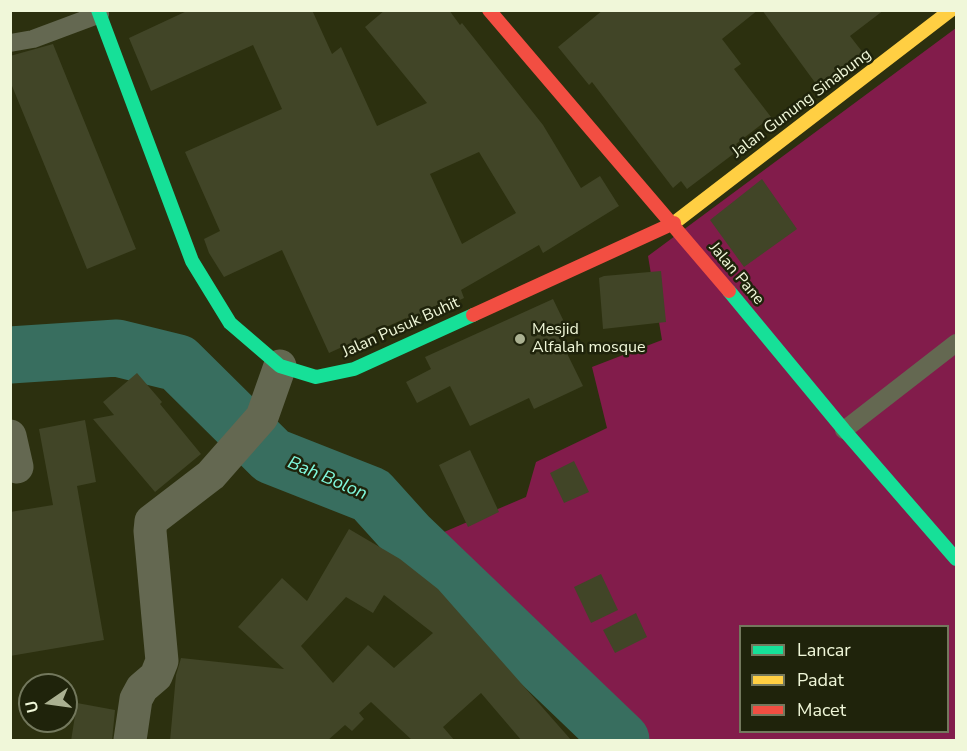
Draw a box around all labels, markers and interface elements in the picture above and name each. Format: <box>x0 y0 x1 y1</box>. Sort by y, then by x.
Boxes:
street label: Jalan Gunung Sinabung <box>729 45 875 163</box>
street label: Jalan Pane <box>704 239 768 309</box>
street label: Jalan Pusuk Buhit <box>340 294 462 362</box>
place label: Mesjid Alfalah mosque <box>532 320 646 358</box>
marker: Mesjid Alfalah mosque <box>513 332 527 346</box>
water label: Bah Bolon <box>284 453 370 505</box>
legend <box>739 625 949 733</box>
text: Lancar <box>797 638 851 662</box>
text: Padat <box>797 668 844 692</box>
north arrow <box>18 673 78 733</box>
text: U <box>20 698 44 715</box>
text: Macet <box>797 698 846 722</box>

